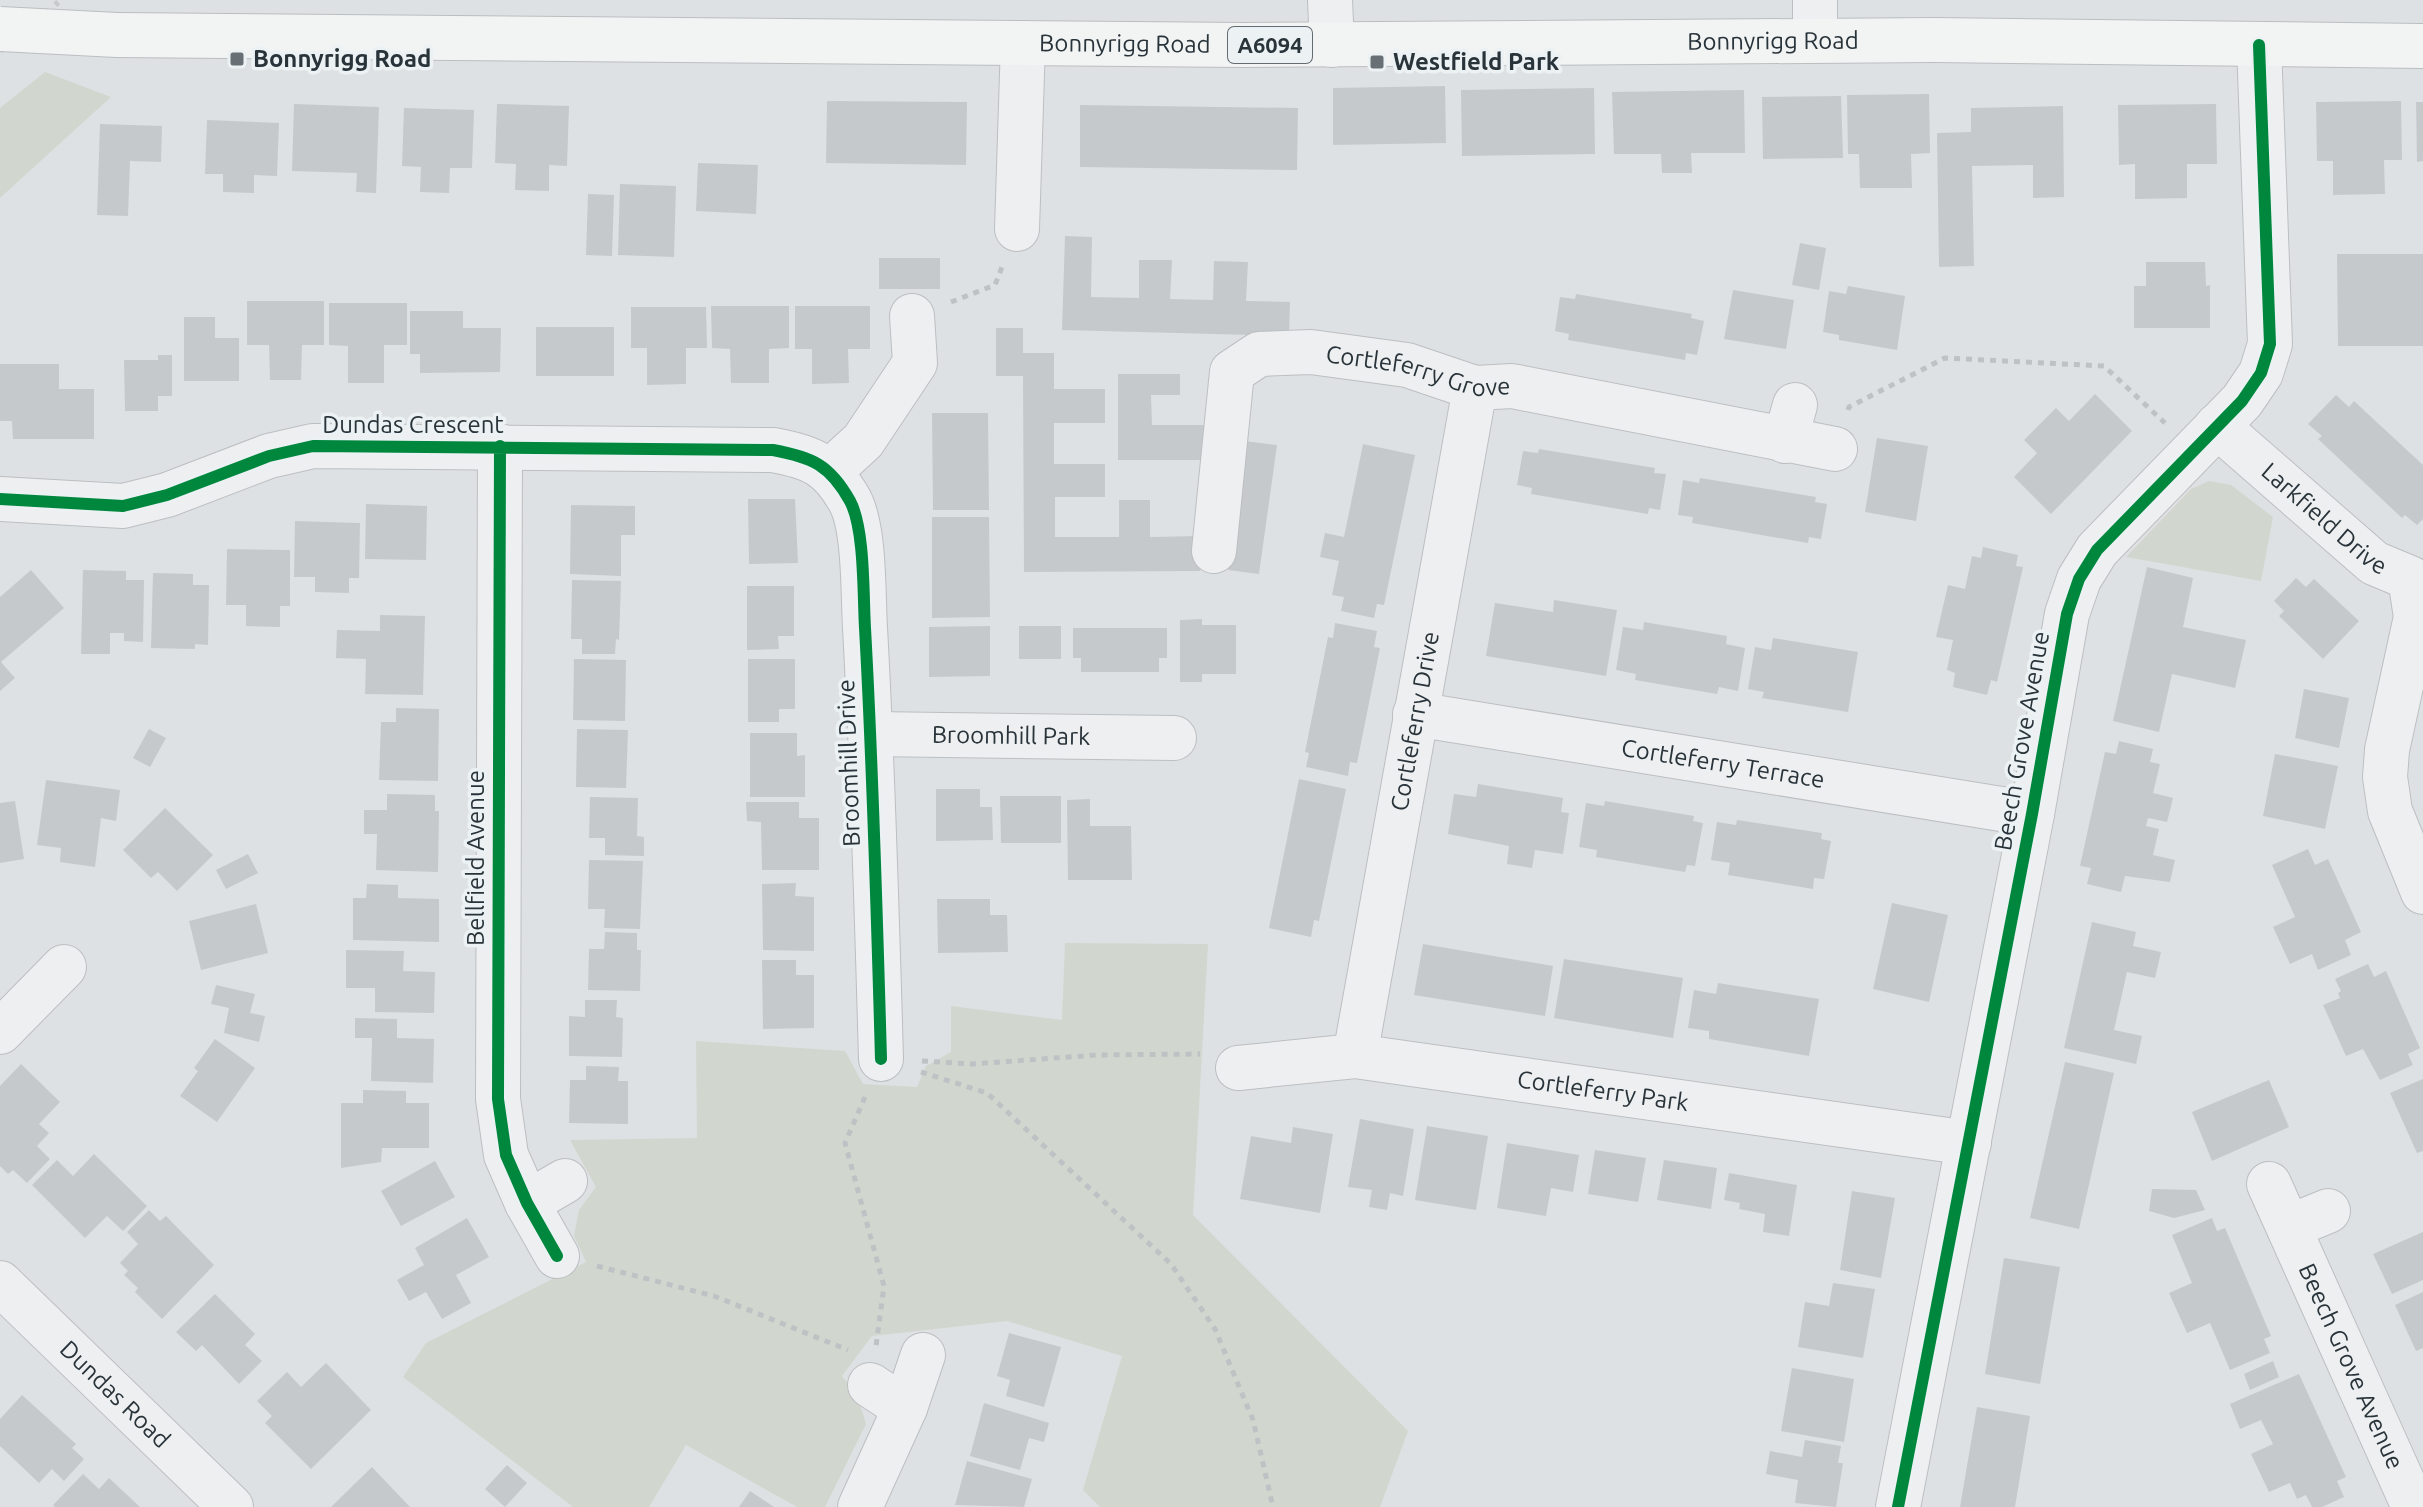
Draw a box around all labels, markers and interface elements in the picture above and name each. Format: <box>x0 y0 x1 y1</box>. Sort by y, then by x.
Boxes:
road number: A6094 <box>1228 27 1312 63</box>
street label: Bonnyrigg Road <box>1687 27 1859 55</box>
street label: Bonnyrigg Road <box>1039 29 1211 58</box>
place label: Bonnyrigg Road <box>253 45 431 72</box>
place label: Westfield Park <box>1393 48 1560 75</box>
marker: Bonnyrigg Road <box>228 50 246 68</box>
marker: Westfield Park <box>1368 53 1386 71</box>
street label: Cortleferry Grove <box>1324 340 1511 401</box>
street label: Dundas Crescent <box>322 411 504 438</box>
street label: Larkfield Drive <box>2256 457 2390 580</box>
street label: Cortleferry Drive <box>1385 629 1444 813</box>
street label: Beech Grove Avenue <box>1989 629 2054 853</box>
street label: Broomhill Drive <box>832 679 865 847</box>
street label: Broomhill Park <box>932 721 1090 750</box>
street label: Cortleferry Terrace <box>1620 734 1827 793</box>
street label: Bellfield Avenue <box>462 770 489 946</box>
street label: Cortleferry Park <box>1516 1065 1690 1116</box>
street label: Beech Grove Avenue <box>2293 1259 2409 1473</box>
street label: Dundas Road <box>55 1335 176 1453</box>

